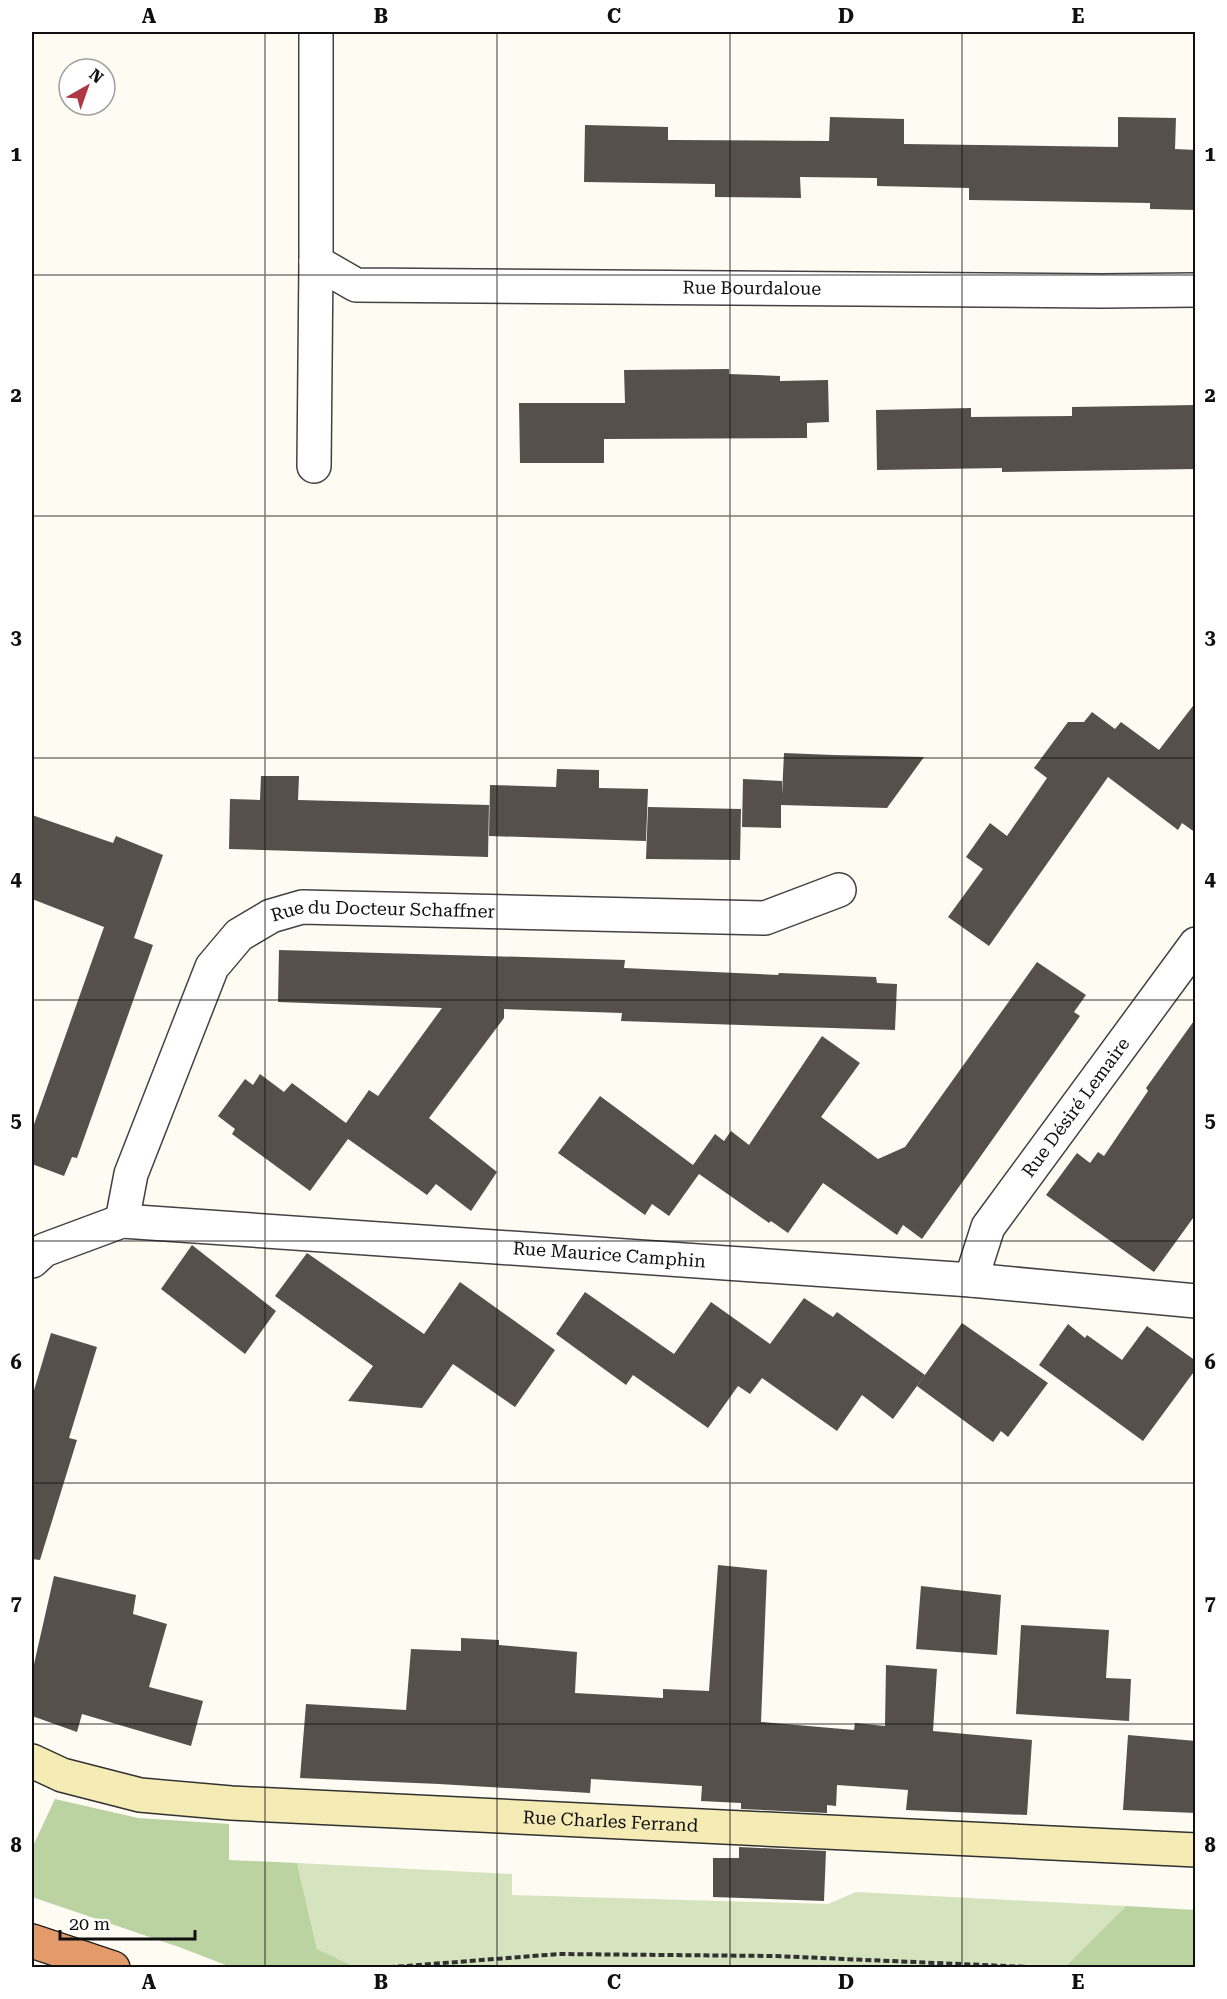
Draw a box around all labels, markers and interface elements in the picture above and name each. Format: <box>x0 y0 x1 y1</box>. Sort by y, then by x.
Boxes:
text: A <box>142 4 157 28</box>
text: B <box>374 4 388 28</box>
text: C <box>607 4 621 28</box>
text: D <box>838 4 854 28</box>
text: E <box>1072 4 1085 28</box>
north arrow <box>57 57 117 117</box>
text: N <box>85 65 107 87</box>
text: 1 <box>10 142 22 166</box>
text: 1 <box>1204 142 1216 166</box>
street label: Rue Bourdaloue <box>682 277 821 299</box>
text: 2 <box>10 383 22 407</box>
text: 2 <box>1204 383 1216 407</box>
text: 3 <box>10 625 22 649</box>
text: 3 <box>1204 625 1216 649</box>
text: 4 <box>10 867 22 891</box>
text: 4 <box>1204 867 1216 891</box>
street label: Rue du Docteur Schaffner <box>268 896 495 926</box>
street label: Rue Désiré Lemaire <box>1017 1033 1134 1181</box>
text: 5 <box>10 1108 22 1132</box>
text: 5 <box>1204 1108 1216 1132</box>
street label: Rue Maurice Camphin <box>512 1237 707 1272</box>
text: 6 <box>10 1350 22 1374</box>
text: 6 <box>1204 1350 1216 1374</box>
text: 7 <box>10 1591 22 1615</box>
text: 7 <box>1204 1591 1216 1615</box>
street label: Rue Charles Ferrand <box>522 1806 699 1836</box>
text: 8 <box>10 1833 22 1857</box>
text: 8 <box>1204 1833 1216 1857</box>
scale bar <box>60 1903 195 1941</box>
text: 20 m <box>69 1913 110 1934</box>
text: A <box>142 1970 157 1994</box>
text: B <box>374 1970 388 1994</box>
text: C <box>607 1970 621 1994</box>
text: D <box>838 1970 854 1994</box>
text: E <box>1072 1970 1085 1994</box>

